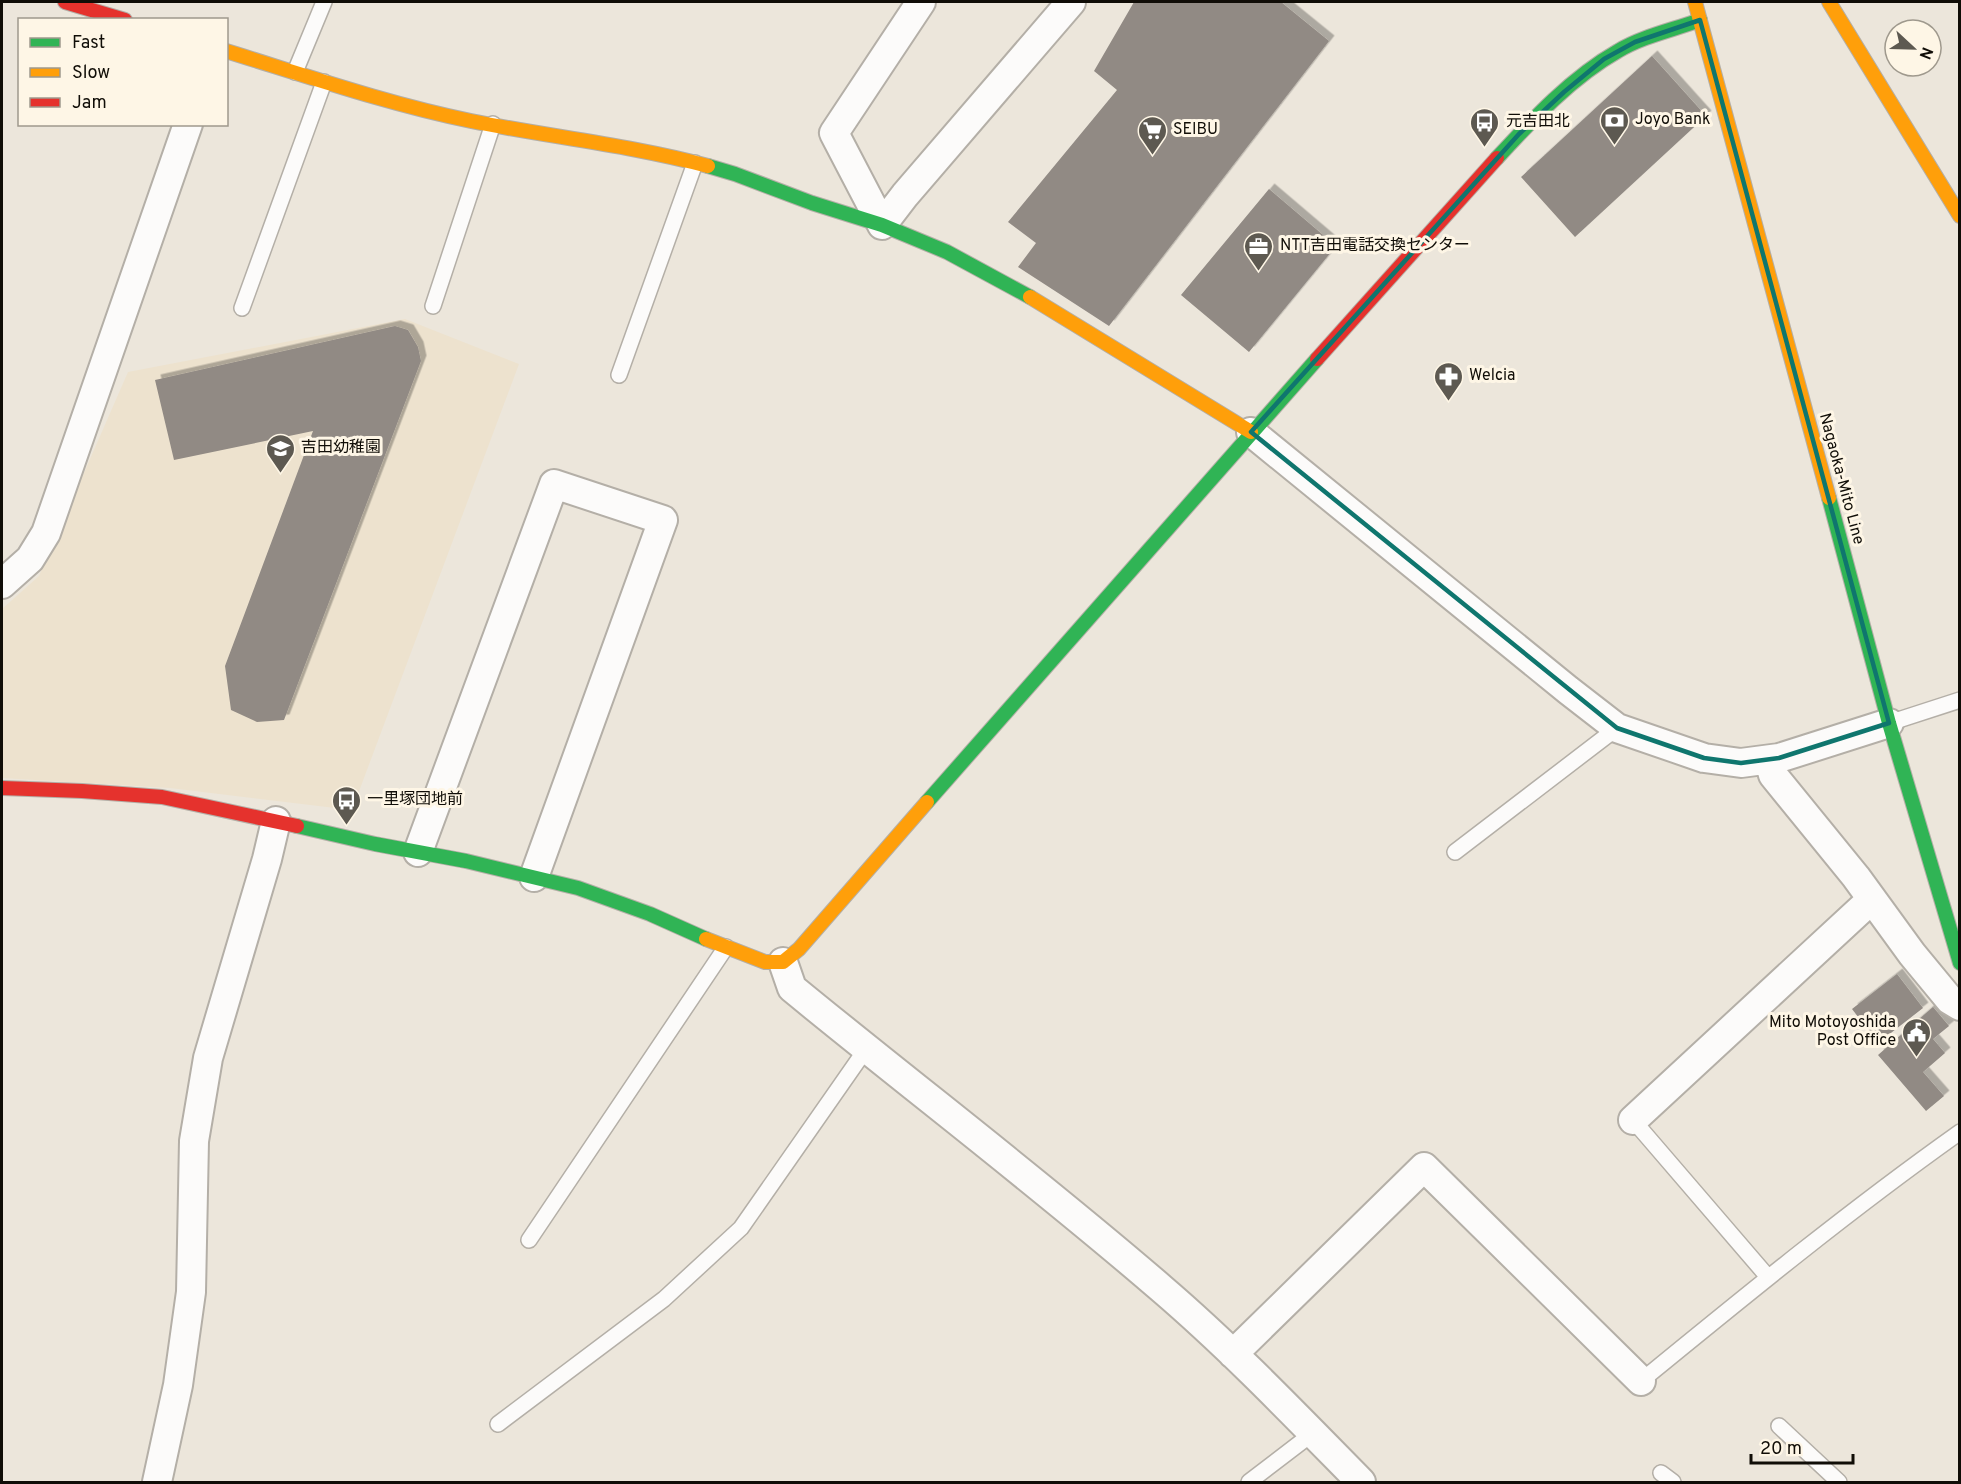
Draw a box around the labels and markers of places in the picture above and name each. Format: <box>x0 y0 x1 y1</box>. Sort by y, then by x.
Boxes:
bank icon: Joyo Bank <box>1598 104 1630 146</box>
bus stop icon: 元吉田北 <box>1469 106 1501 148</box>
place label: Joyo Bank <box>1635 110 1710 130</box>
place label: 元吉田北 <box>1506 112 1570 132</box>
supermarket icon: SEIBU <box>1136 114 1168 156</box>
place label: SEIBU <box>1173 120 1218 140</box>
office icon: NTT吉田電話交換センター <box>1243 230 1275 272</box>
place label: NTT吉田電話交換センター <box>1280 236 1470 256</box>
pharmacy icon: Welcia <box>1432 360 1464 402</box>
place label: Welcia <box>1469 366 1515 386</box>
school or university icon: 吉田幼稚園 <box>264 432 296 474</box>
place label: 吉田幼稚園 <box>301 438 381 458</box>
bus stop icon: 一里塚団地前 <box>330 784 362 826</box>
place label: 一里塚団地前 <box>367 790 463 810</box>
place label: Mito Motoyoshida Post Office <box>1769 1013 1896 1051</box>
public building icon: Mito Motoyoshida Post Office <box>1901 1016 1933 1058</box>

